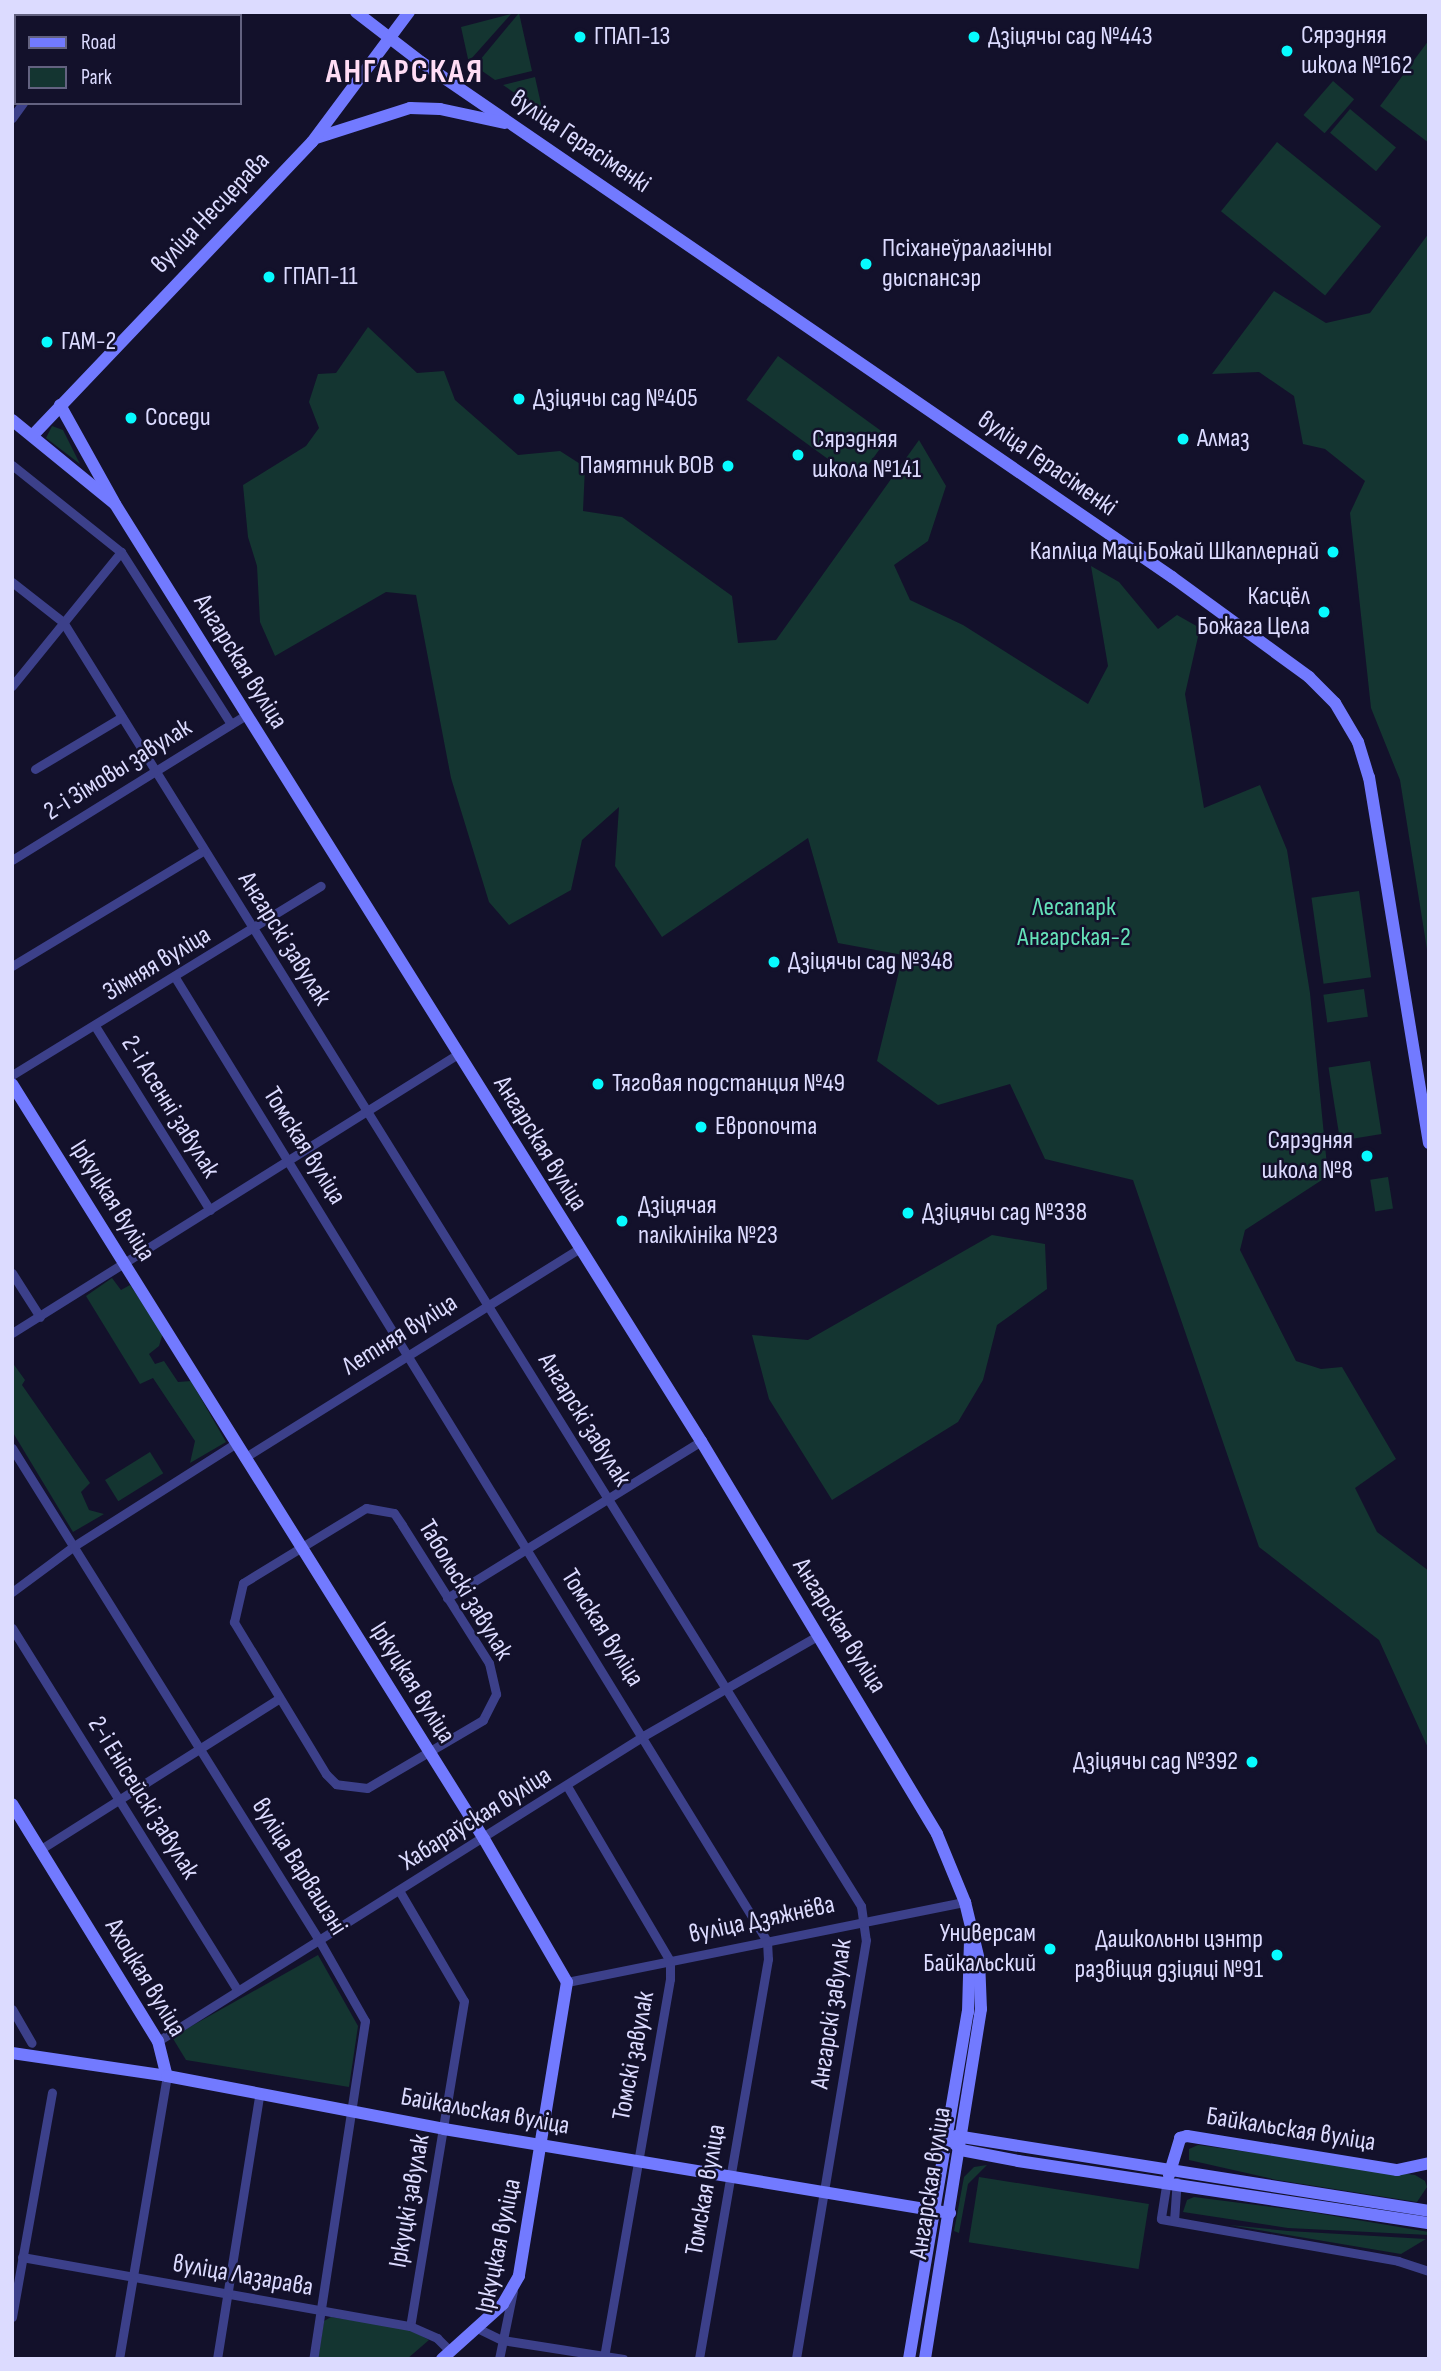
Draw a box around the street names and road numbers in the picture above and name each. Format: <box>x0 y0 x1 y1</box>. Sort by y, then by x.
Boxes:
street label: вуліца Герасіменкі <box>504 84 656 200</box>
street label: вуліца Несцерава <box>145 146 277 280</box>
street label: вуліца Герасіменкі <box>971 405 1123 523</box>
street label: Ангарская вуліца <box>186 589 294 735</box>
street label: 2-і Зімовы завулак <box>38 712 198 828</box>
street label: Ангарскі завулак <box>231 867 337 1011</box>
street label: Зімняя вуліца <box>98 920 216 1008</box>
street label: 2-і Асенні завулак <box>114 1030 226 1184</box>
street label: Ангарская вуліца <box>486 1071 594 1217</box>
street label: Томская вуліца <box>256 1082 352 1210</box>
street label: Іркуцкая вуліца <box>63 1135 161 1267</box>
street label: Летняя вуліца <box>337 1287 463 1383</box>
street label: Ангарскі завулак <box>531 1348 637 1492</box>
street label: Табольскі завулак <box>411 1514 519 1666</box>
street label: Ангарская вуліца <box>785 1553 893 1699</box>
street label: Томская вуліца <box>554 1564 650 1692</box>
street label: Іркуцкая вуліца <box>363 1617 461 1749</box>
street label: 2-і Енісейскі завулак <box>81 1711 205 1885</box>
street label: Хабараўская вуліца <box>395 1760 557 1878</box>
street label: вуліца Варвашэні <box>245 1793 353 1941</box>
street label: вуліца Дзяжнёва <box>686 1889 838 1951</box>
street label: Ахоцкая вуліца <box>98 1913 192 2043</box>
street label: Ангарскі завулак <box>805 1937 859 2091</box>
street label: Томскі завулак <box>606 1989 662 2123</box>
street label: Байкальская вуліца <box>398 2082 572 2142</box>
street label: Байкальская вуліца <box>1204 2101 1378 2159</box>
street label: Ангарская вуліца <box>904 2105 958 2261</box>
street label: Томская вуліца <box>679 2122 733 2258</box>
street label: Іркуцкі завулак <box>383 2132 437 2270</box>
street label: Іркуцкая вуліца <box>470 2176 528 2316</box>
street label: вуліца Лазарава <box>170 2248 316 2304</box>

